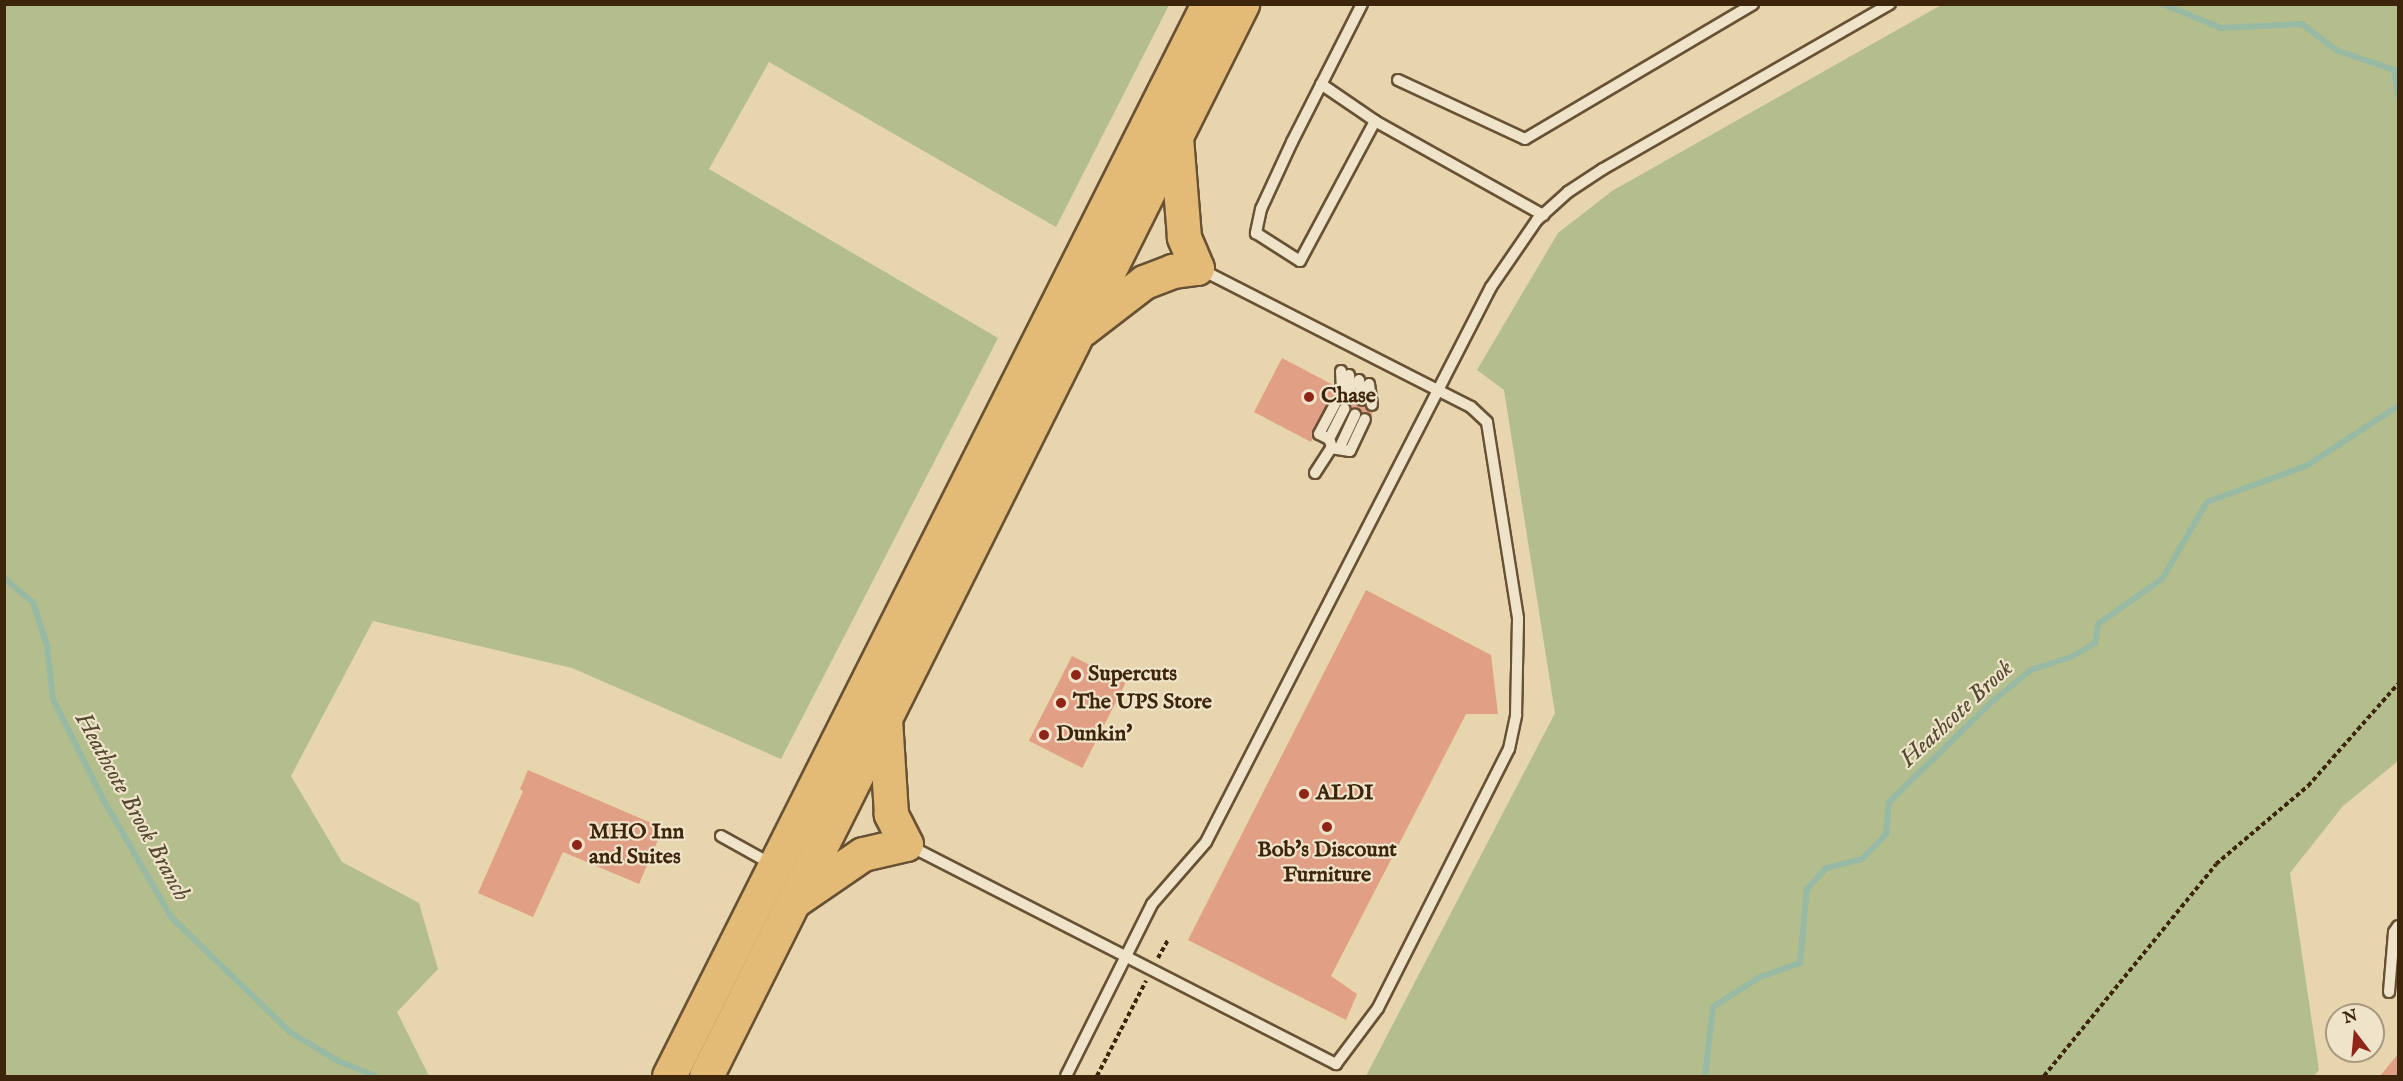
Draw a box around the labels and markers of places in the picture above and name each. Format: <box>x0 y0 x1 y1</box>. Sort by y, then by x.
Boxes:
place label: Chase <box>1321 384 1376 410</box>
marker: Chase <box>1302 390 1316 404</box>
place label: Supercuts <box>1088 662 1177 688</box>
marker: Supercuts <box>1069 668 1083 682</box>
place label: The UPS Store <box>1073 690 1212 716</box>
marker: The UPS Store <box>1054 696 1068 710</box>
place label: Dunkin' <box>1056 722 1132 748</box>
marker: Dunkin' <box>1037 728 1051 742</box>
place label: ALDI <box>1316 781 1373 807</box>
marker: ALDI <box>1297 787 1311 801</box>
place label: MHO Inn and Suites <box>589 819 684 870</box>
marker: Bob's Discount Furniture <box>1320 820 1334 834</box>
place label: Bob's Discount Furniture <box>1257 837 1397 888</box>
marker: MHO Inn and Suites <box>570 838 584 852</box>

